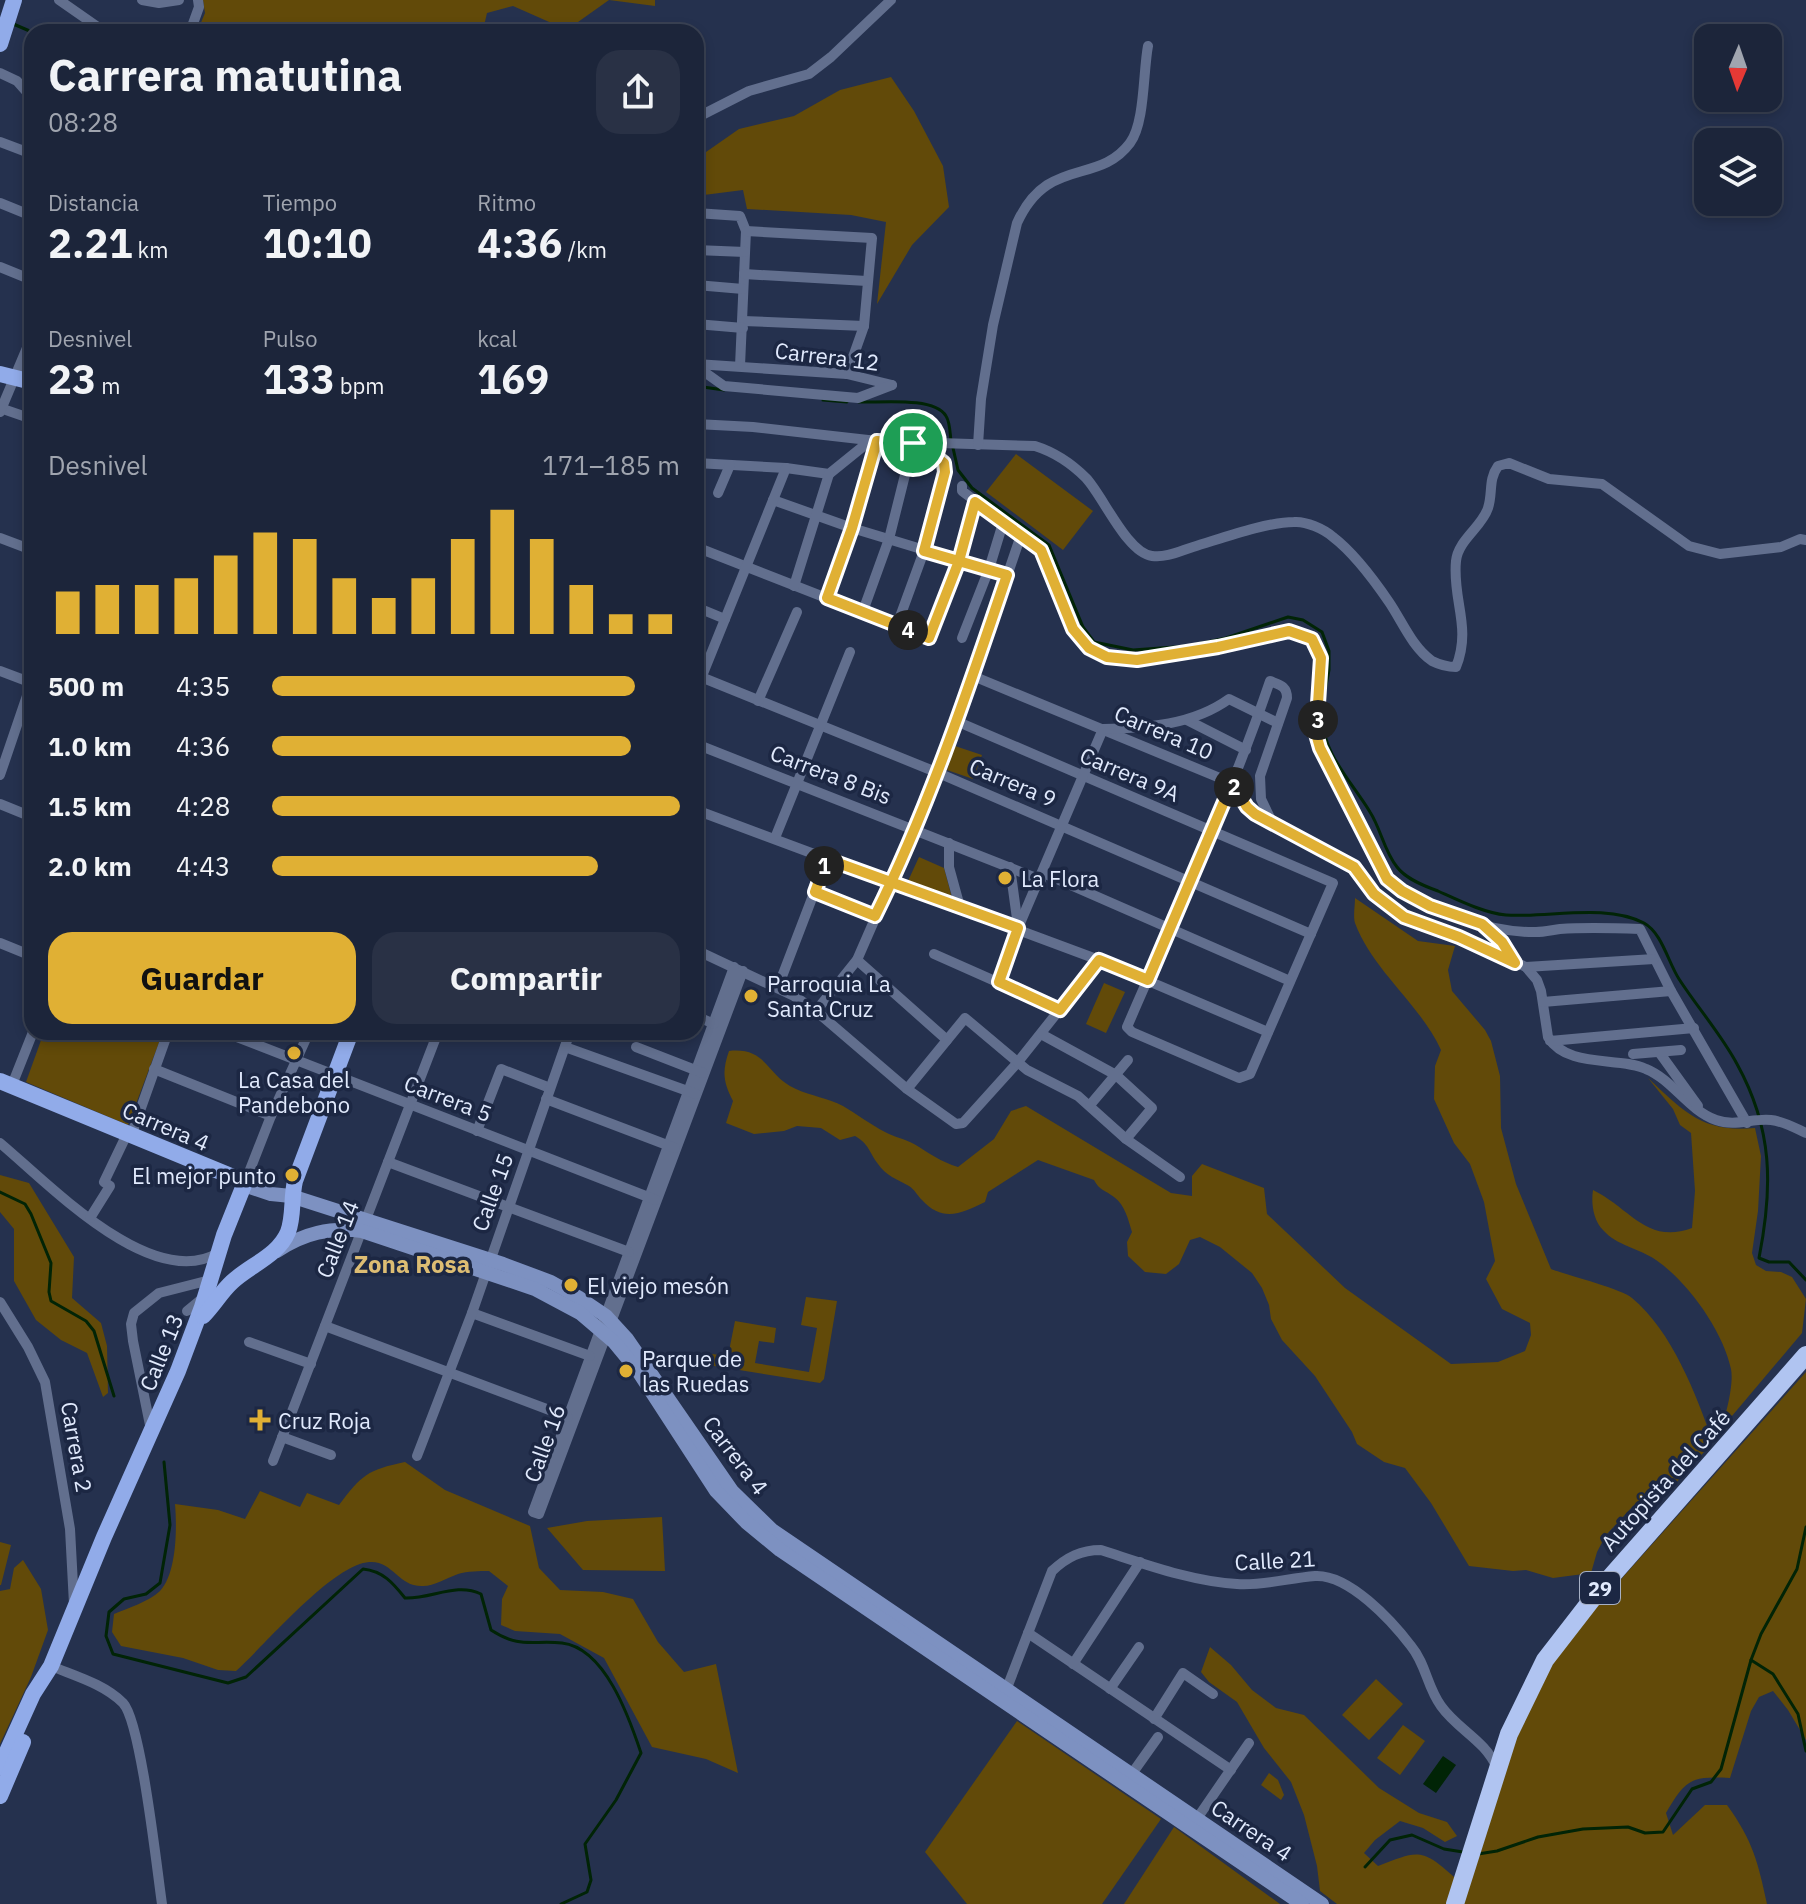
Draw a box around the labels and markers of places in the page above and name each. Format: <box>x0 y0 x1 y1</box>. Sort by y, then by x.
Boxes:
pin <box>879 409 947 477</box>
pin: 4 <box>888 610 928 650</box>
pin: 3 <box>1298 700 1338 740</box>
pin: 2 <box>1214 767 1254 807</box>
pin: 1 <box>804 846 844 886</box>
place label: La Flora <box>1021 864 1100 893</box>
marker: La Flora <box>996 869 1014 887</box>
place label: Parroquia La Santa Cruz <box>767 969 891 1023</box>
marker: Parroquia La Santa Cruz <box>742 987 760 1005</box>
marker: La Casa del Pandebono <box>285 1044 303 1062</box>
place label: La Casa del Pandebono <box>238 1065 350 1119</box>
place label: El mejor punto <box>132 1161 276 1190</box>
marker: El mejor punto <box>283 1166 301 1184</box>
place label: El viejo mesón <box>587 1271 729 1300</box>
marker: El viejo mesón <box>562 1276 580 1294</box>
place label: Parque de las Ruedas <box>642 1344 750 1398</box>
marker: Parque de las Ruedas <box>617 1362 635 1380</box>
place label: Cruz Roja <box>278 1406 371 1435</box>
marker: Cruz Roja <box>249 1409 271 1431</box>

